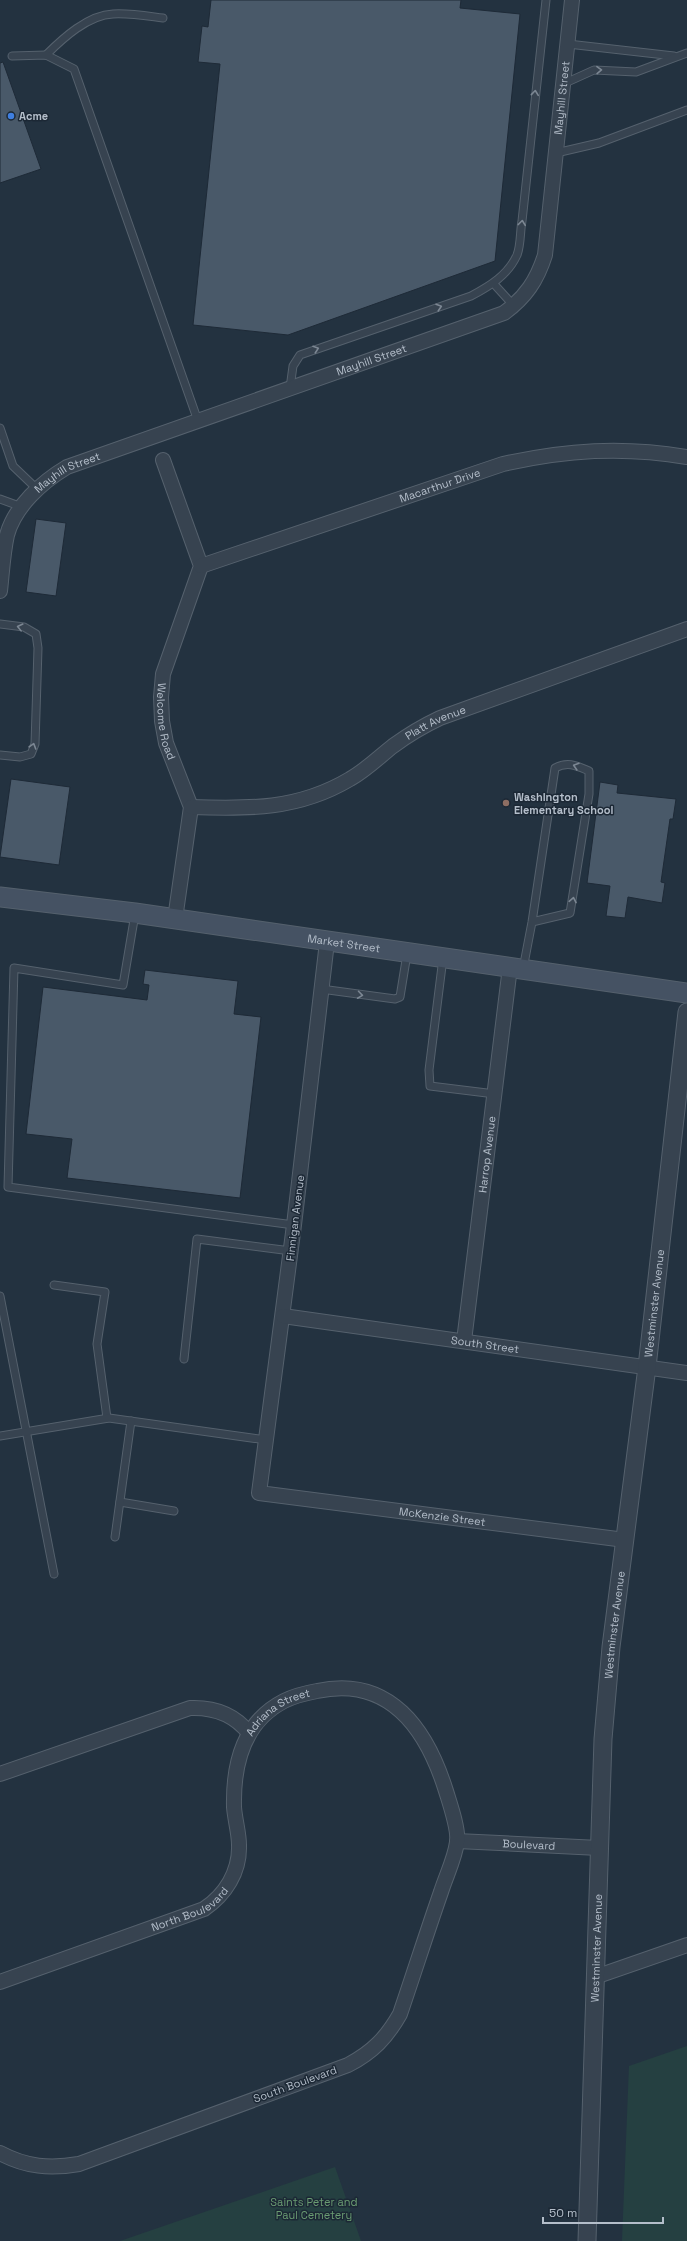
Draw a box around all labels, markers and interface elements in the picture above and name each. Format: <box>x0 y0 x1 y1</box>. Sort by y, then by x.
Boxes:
street label: Mayhill Street <box>551 60 572 135</box>
one-way arrow <box>596 66 602 75</box>
one-way arrow <box>530 90 539 96</box>
place label: Acme <box>19 109 48 123</box>
marker: Acme <box>6 111 16 121</box>
one-way arrow <box>517 220 526 226</box>
one-way arrow <box>435 303 442 312</box>
street label: Mayhill Street <box>334 341 409 379</box>
one-way arrow <box>312 345 319 354</box>
street label: Mayhill Street <box>31 449 102 496</box>
street label: Macarthur Drive <box>397 465 482 506</box>
one-way arrow <box>17 624 24 632</box>
street label: Welcome Road <box>154 682 179 762</box>
street label: Platt Avenue <box>402 702 468 743</box>
one-way arrow <box>28 743 37 750</box>
one-way arrow <box>573 762 580 771</box>
place label: Washington Elementary School <box>514 790 613 817</box>
marker: Washington Elementary School <box>501 798 511 808</box>
one-way arrow <box>569 897 577 903</box>
street label: Market Street <box>306 931 381 955</box>
one-way arrow <box>357 990 363 999</box>
street label: Harrop Avenue <box>475 1115 499 1194</box>
street label: Finnigan Avenue <box>283 1174 307 1262</box>
street label: Westminster Avenue <box>641 1249 667 1358</box>
street label: South Street <box>450 1333 520 1356</box>
street label: McKenzie Street <box>398 1504 486 1529</box>
street label: Westminster Avenue <box>601 1570 628 1679</box>
street label: Adriana Street <box>243 1686 311 1739</box>
street label: Boulevard <box>502 1836 556 1853</box>
street label: North Boulevard <box>149 1884 231 1934</box>
street label: Westminster Avenue <box>588 1894 605 2003</box>
street label: South Boulevard <box>251 2062 339 2106</box>
park label: Saints Peter and Paul Cemetery <box>270 2195 358 2222</box>
scale bar <box>543 2199 663 2225</box>
text: 50 m <box>549 2205 577 2221</box>

